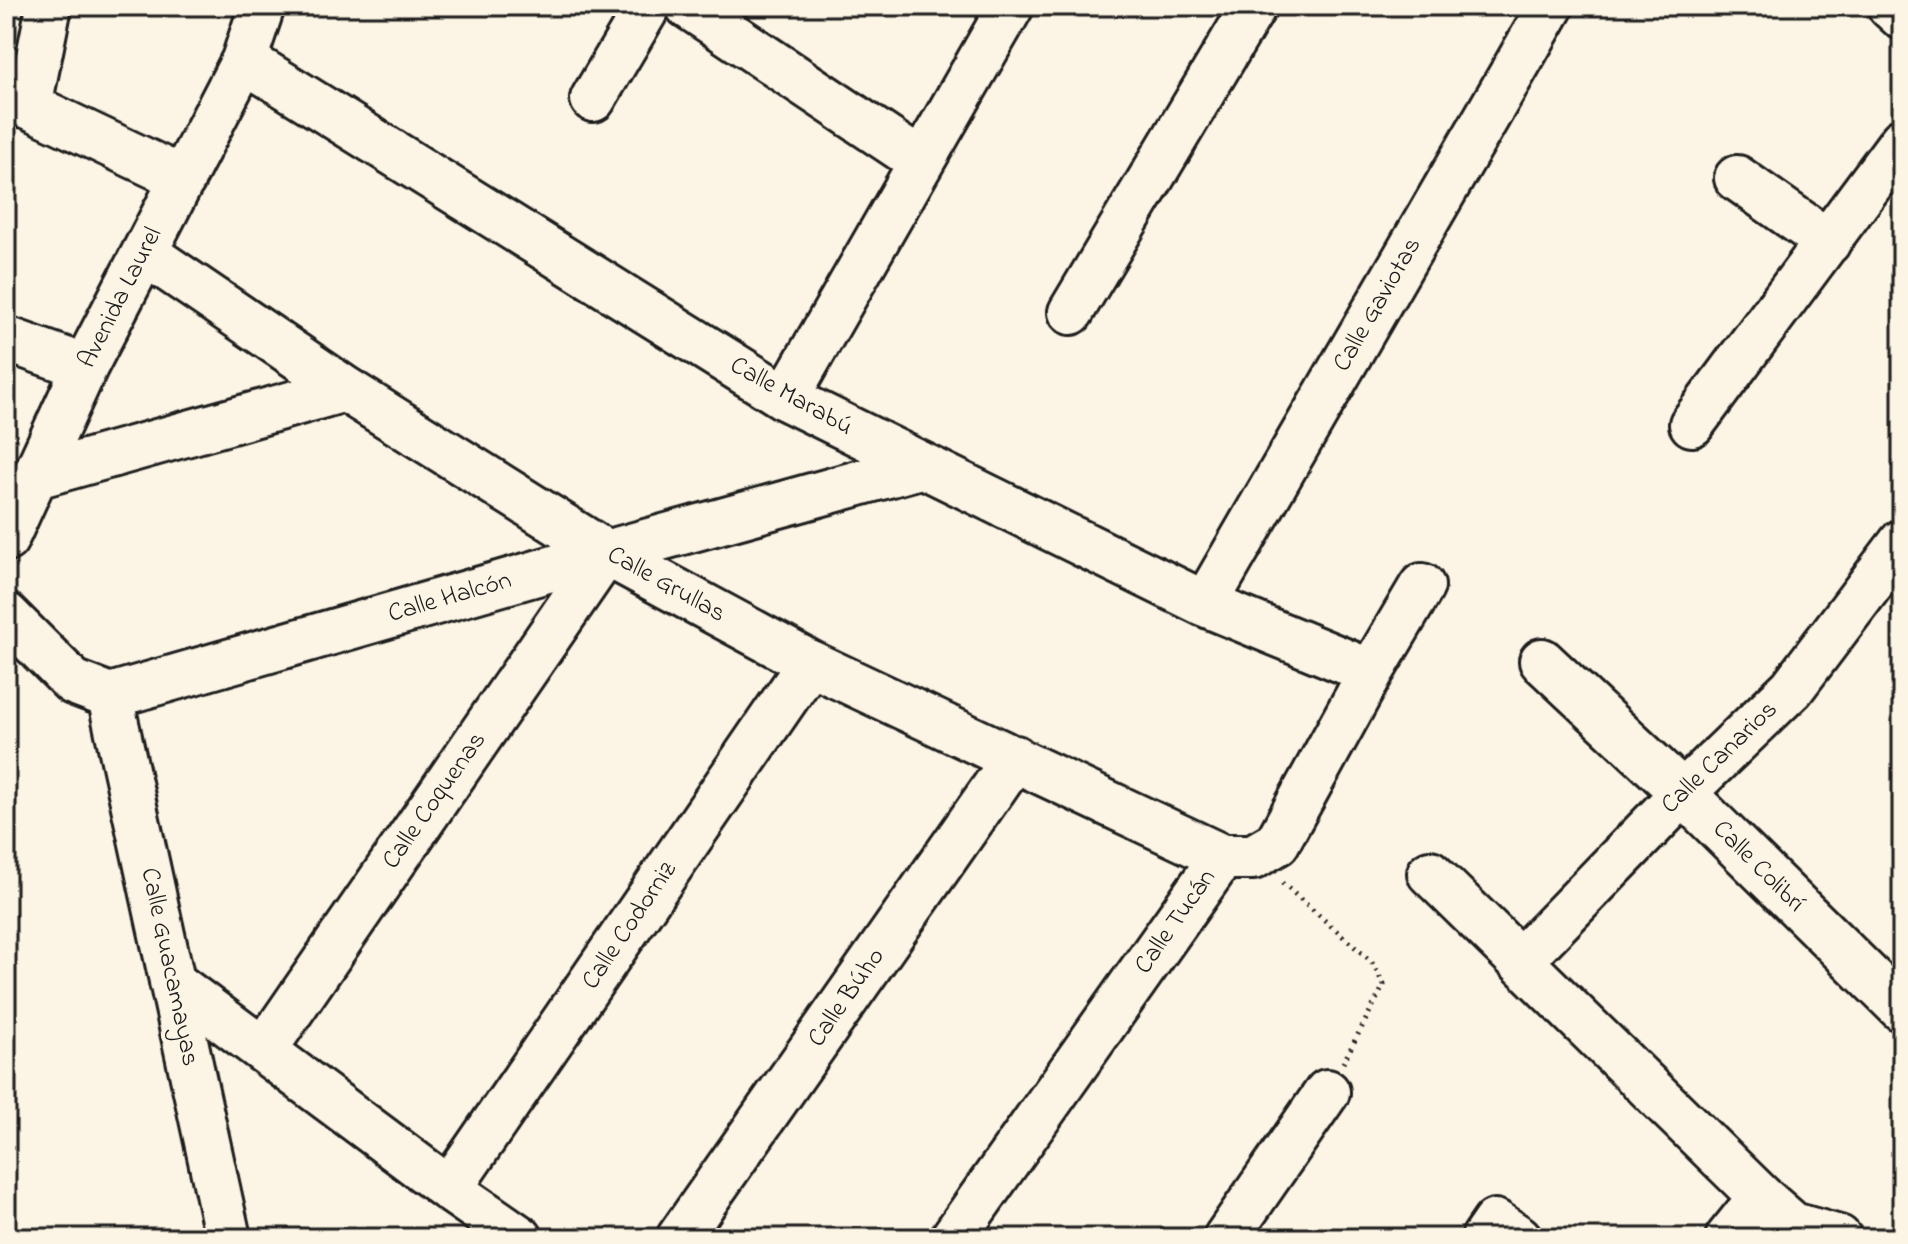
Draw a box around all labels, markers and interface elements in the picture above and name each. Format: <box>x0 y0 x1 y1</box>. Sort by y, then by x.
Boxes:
street label: Avenida Laurel <box>69 221 173 375</box>
street label: Calle Gaviotas <box>1324 231 1432 379</box>
street label: Calle Marabú <box>722 347 860 447</box>
street label: Calle Grullas <box>600 537 732 633</box>
street label: Calle Halcón <box>384 562 516 634</box>
street label: Calle Canarios <box>1653 692 1787 824</box>
street label: Calle Coquenas <box>373 724 497 878</box>
street label: Calle Colibrí <box>1703 812 1813 922</box>
street label: Calle Codorniz <box>573 854 687 998</box>
street label: Calle Tucán <box>1126 862 1226 982</box>
street label: Calle Guacamayas <box>129 864 209 1070</box>
street label: Calle Búho <box>799 941 895 1055</box>

